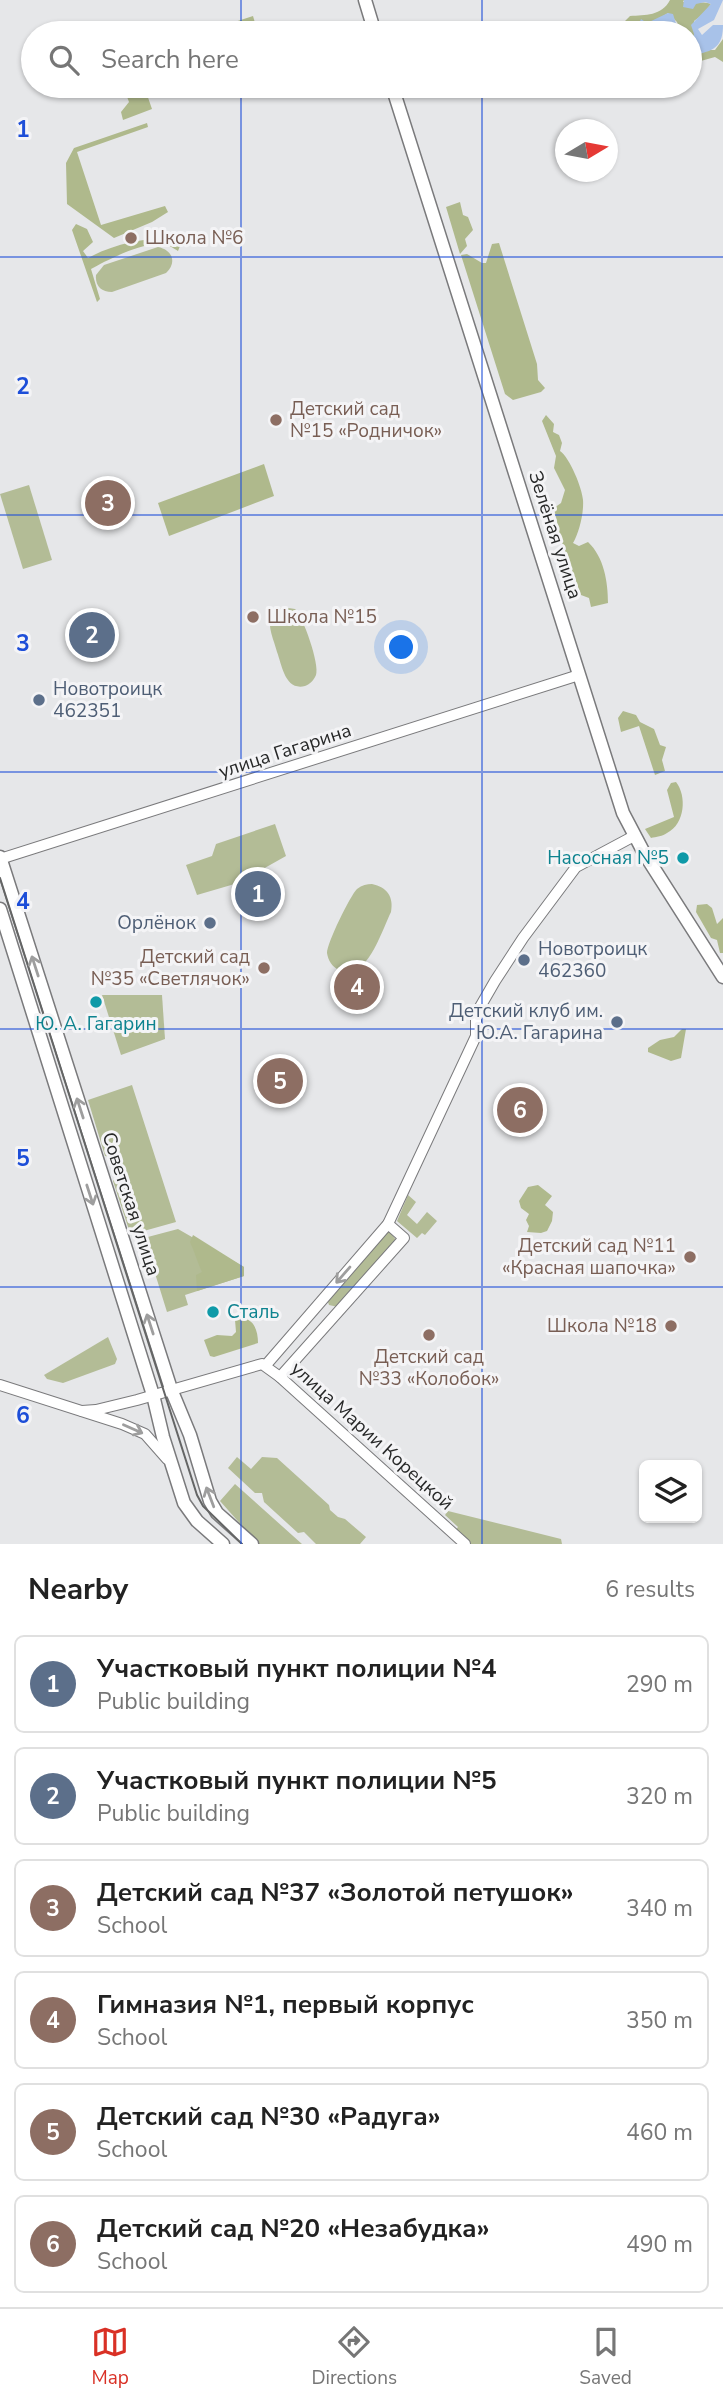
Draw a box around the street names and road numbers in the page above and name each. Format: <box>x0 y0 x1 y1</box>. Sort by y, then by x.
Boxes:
street label: Зелёная улица <box>522 468 588 602</box>
street label: улица Гагарина <box>215 717 355 785</box>
street label: Советская улица <box>95 1129 167 1279</box>
street label: улица Марии Корецкой <box>285 1356 459 1516</box>

